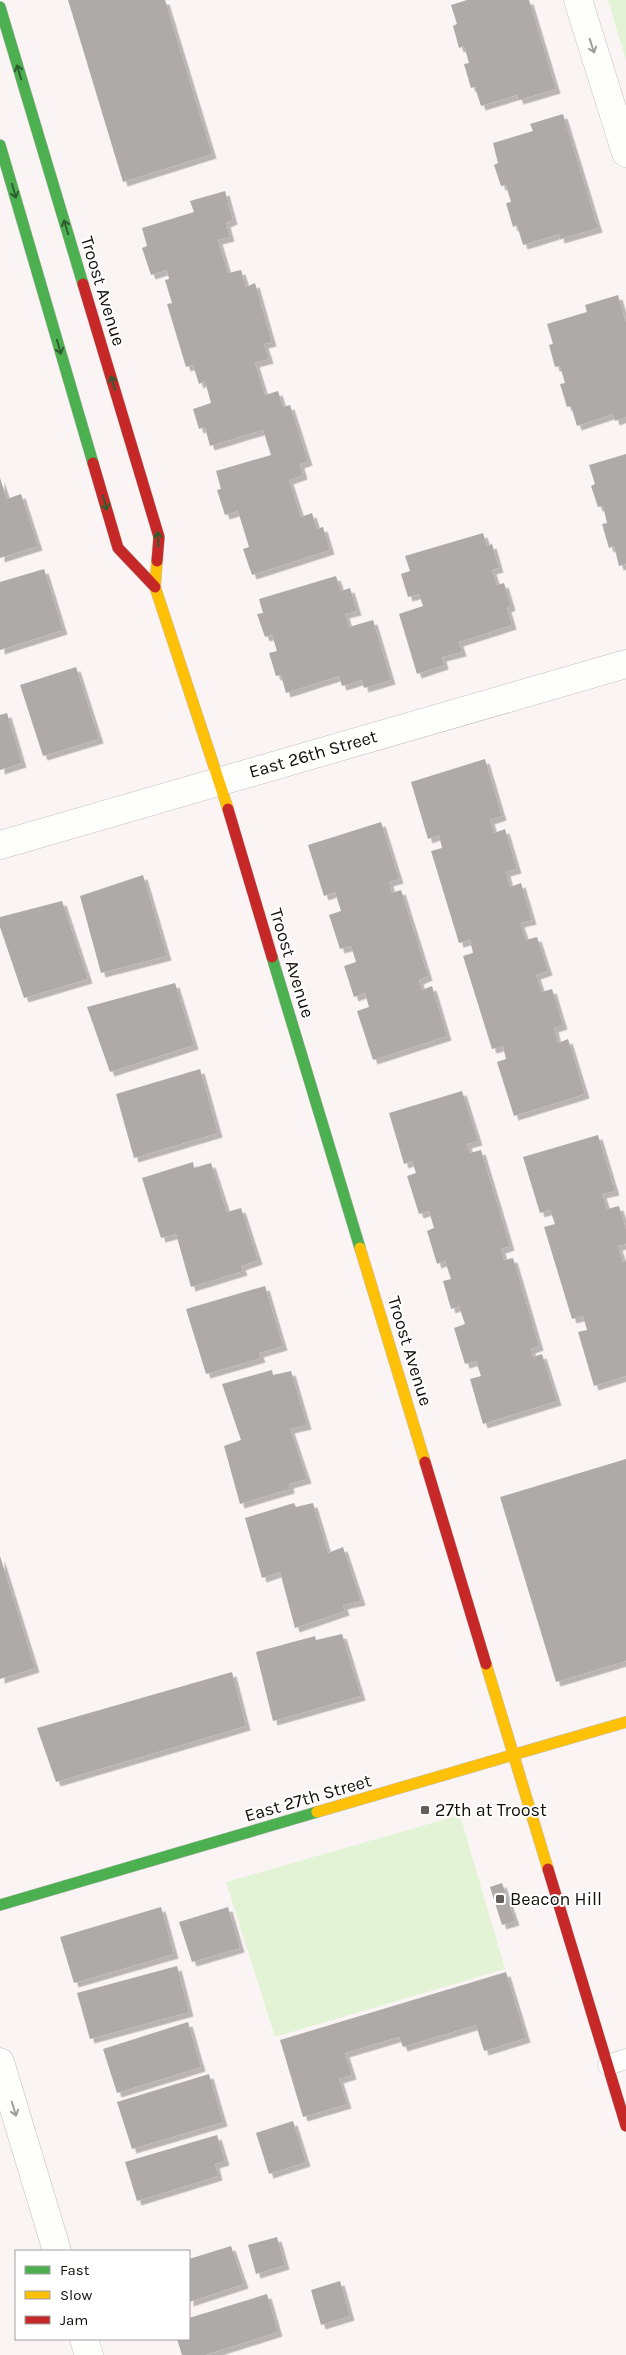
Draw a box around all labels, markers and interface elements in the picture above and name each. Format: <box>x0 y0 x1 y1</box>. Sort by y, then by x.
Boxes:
one-way arrow <box>588 38 598 54</box>
one-way arrow <box>14 64 24 80</box>
one-way arrow <box>9 183 19 199</box>
one-way arrow <box>61 220 71 236</box>
street label: Troost Avenue <box>76 233 130 349</box>
one-way arrow <box>55 339 65 355</box>
one-way arrow <box>107 375 117 391</box>
one-way arrow <box>100 495 110 511</box>
one-way arrow <box>153 531 162 547</box>
street label: East 26th Street <box>246 725 380 783</box>
street label: Troost Avenue <box>265 905 319 1021</box>
street label: Troost Avenue <box>383 1293 437 1409</box>
street label: East 27th Street <box>242 1769 374 1827</box>
place label: 27th at Troost <box>435 1799 547 1821</box>
marker: 27th at Troost <box>419 1804 431 1816</box>
place label: Beacon Hill <box>510 1888 602 1910</box>
marker: Beacon Hill <box>494 1893 506 1905</box>
one-way arrow <box>10 2101 20 2117</box>
legend <box>15 2250 190 2340</box>
text: Fast <box>60 2261 90 2279</box>
text: Slow <box>60 2286 92 2304</box>
text: Jam <box>60 2311 88 2329</box>

